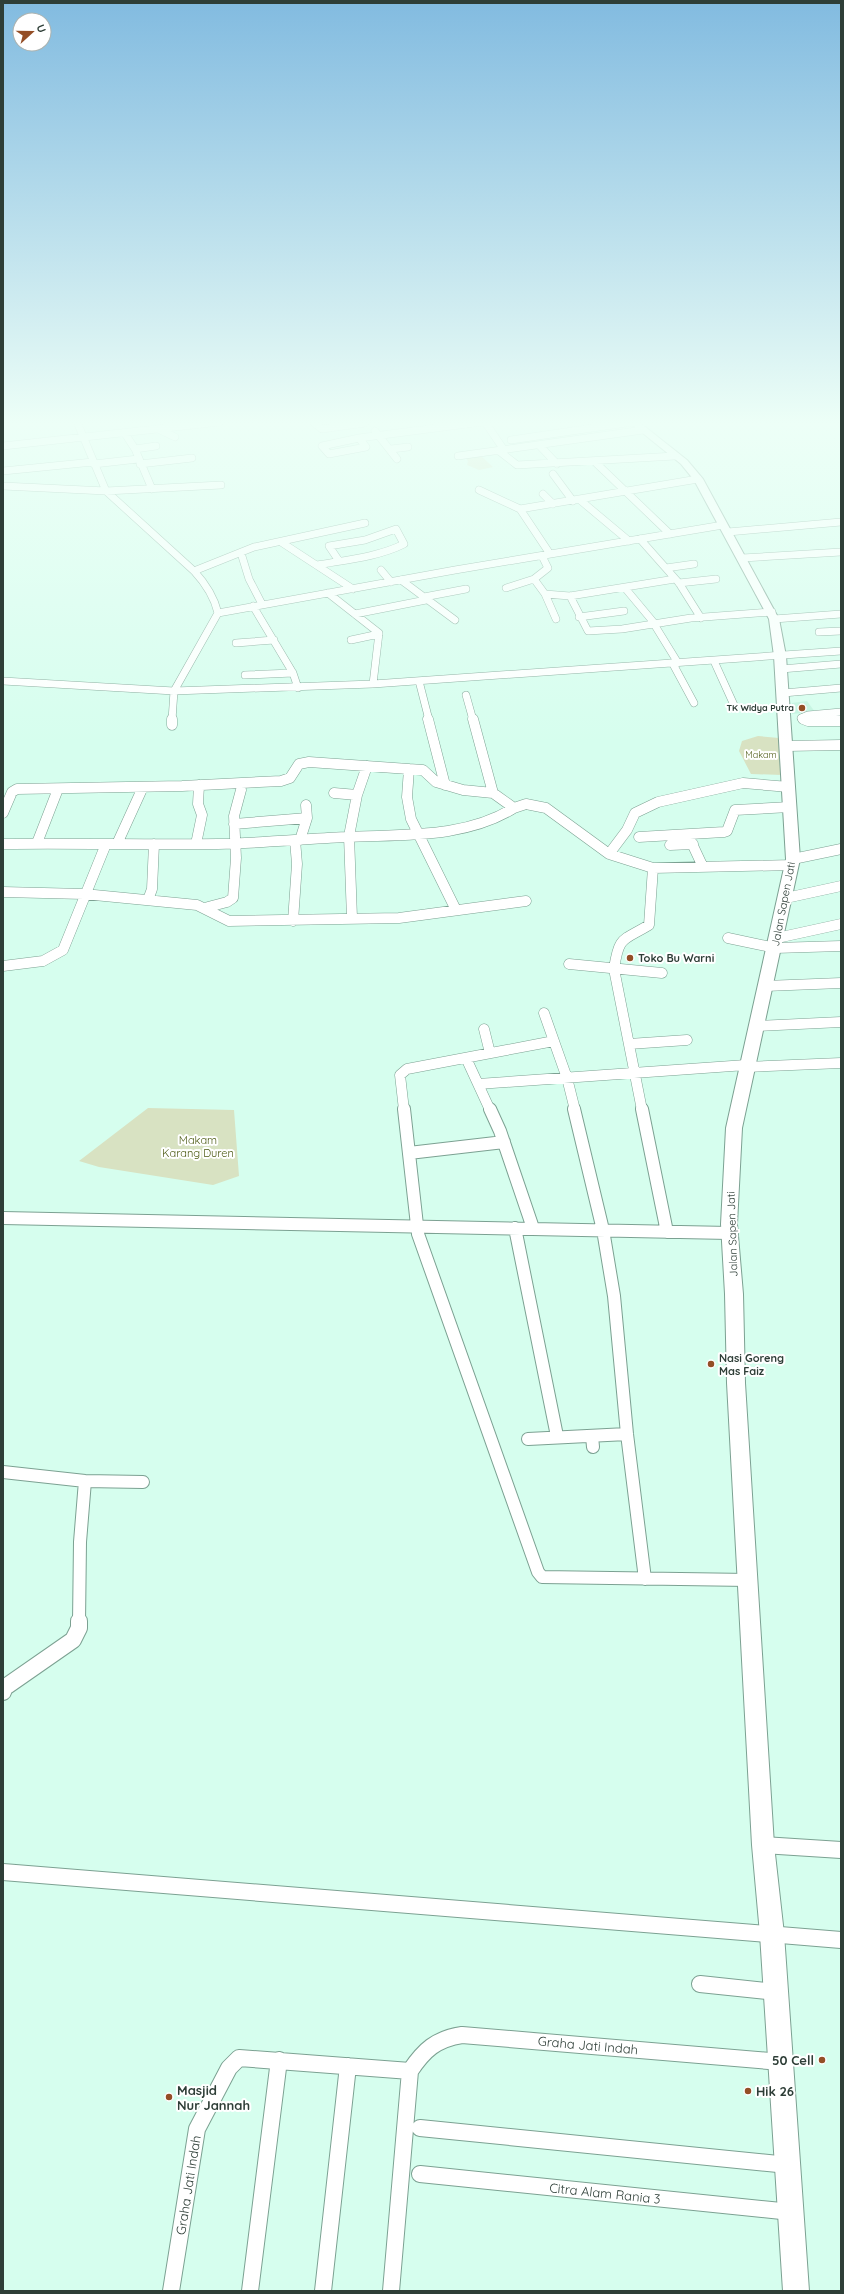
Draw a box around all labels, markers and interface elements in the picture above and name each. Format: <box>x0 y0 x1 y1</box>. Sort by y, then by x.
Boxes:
north arrow <box>12 12 52 52</box>
text: U <box>33 22 49 35</box>
place label: TK Widya Putra <box>726 702 794 713</box>
marker: TK Widya Putra <box>797 703 807 713</box>
park label: Makam <box>745 749 777 760</box>
street label: Jalan Sapen Jati <box>768 861 798 947</box>
place label: Toko Bu Warni <box>638 951 714 965</box>
marker: Toko Bu Warni <box>625 953 635 963</box>
park label: Makam Karang Duren <box>162 1133 234 1160</box>
street label: Jalan Sapen Jati <box>724 1191 740 1277</box>
place label: Nasi Goreng Mas Faiz <box>719 1351 784 1378</box>
marker: Nasi Goreng Mas Faiz <box>706 1359 716 1369</box>
street label: Graha Jati Indah <box>537 2033 639 2057</box>
place label: 50 Cell <box>772 2052 814 2068</box>
marker: 50 Cell <box>817 2055 827 2065</box>
place label: Masjid Nur Jannah <box>177 2082 250 2113</box>
place label: Hik 26 <box>756 2083 794 2099</box>
marker: Hik 26 <box>743 2086 753 2096</box>
marker: Masjid Nur Jannah <box>164 2092 174 2102</box>
street label: Graha Jati Indah <box>172 2134 204 2236</box>
street label: Citra Alam Rania 3 <box>549 2179 662 2207</box>

